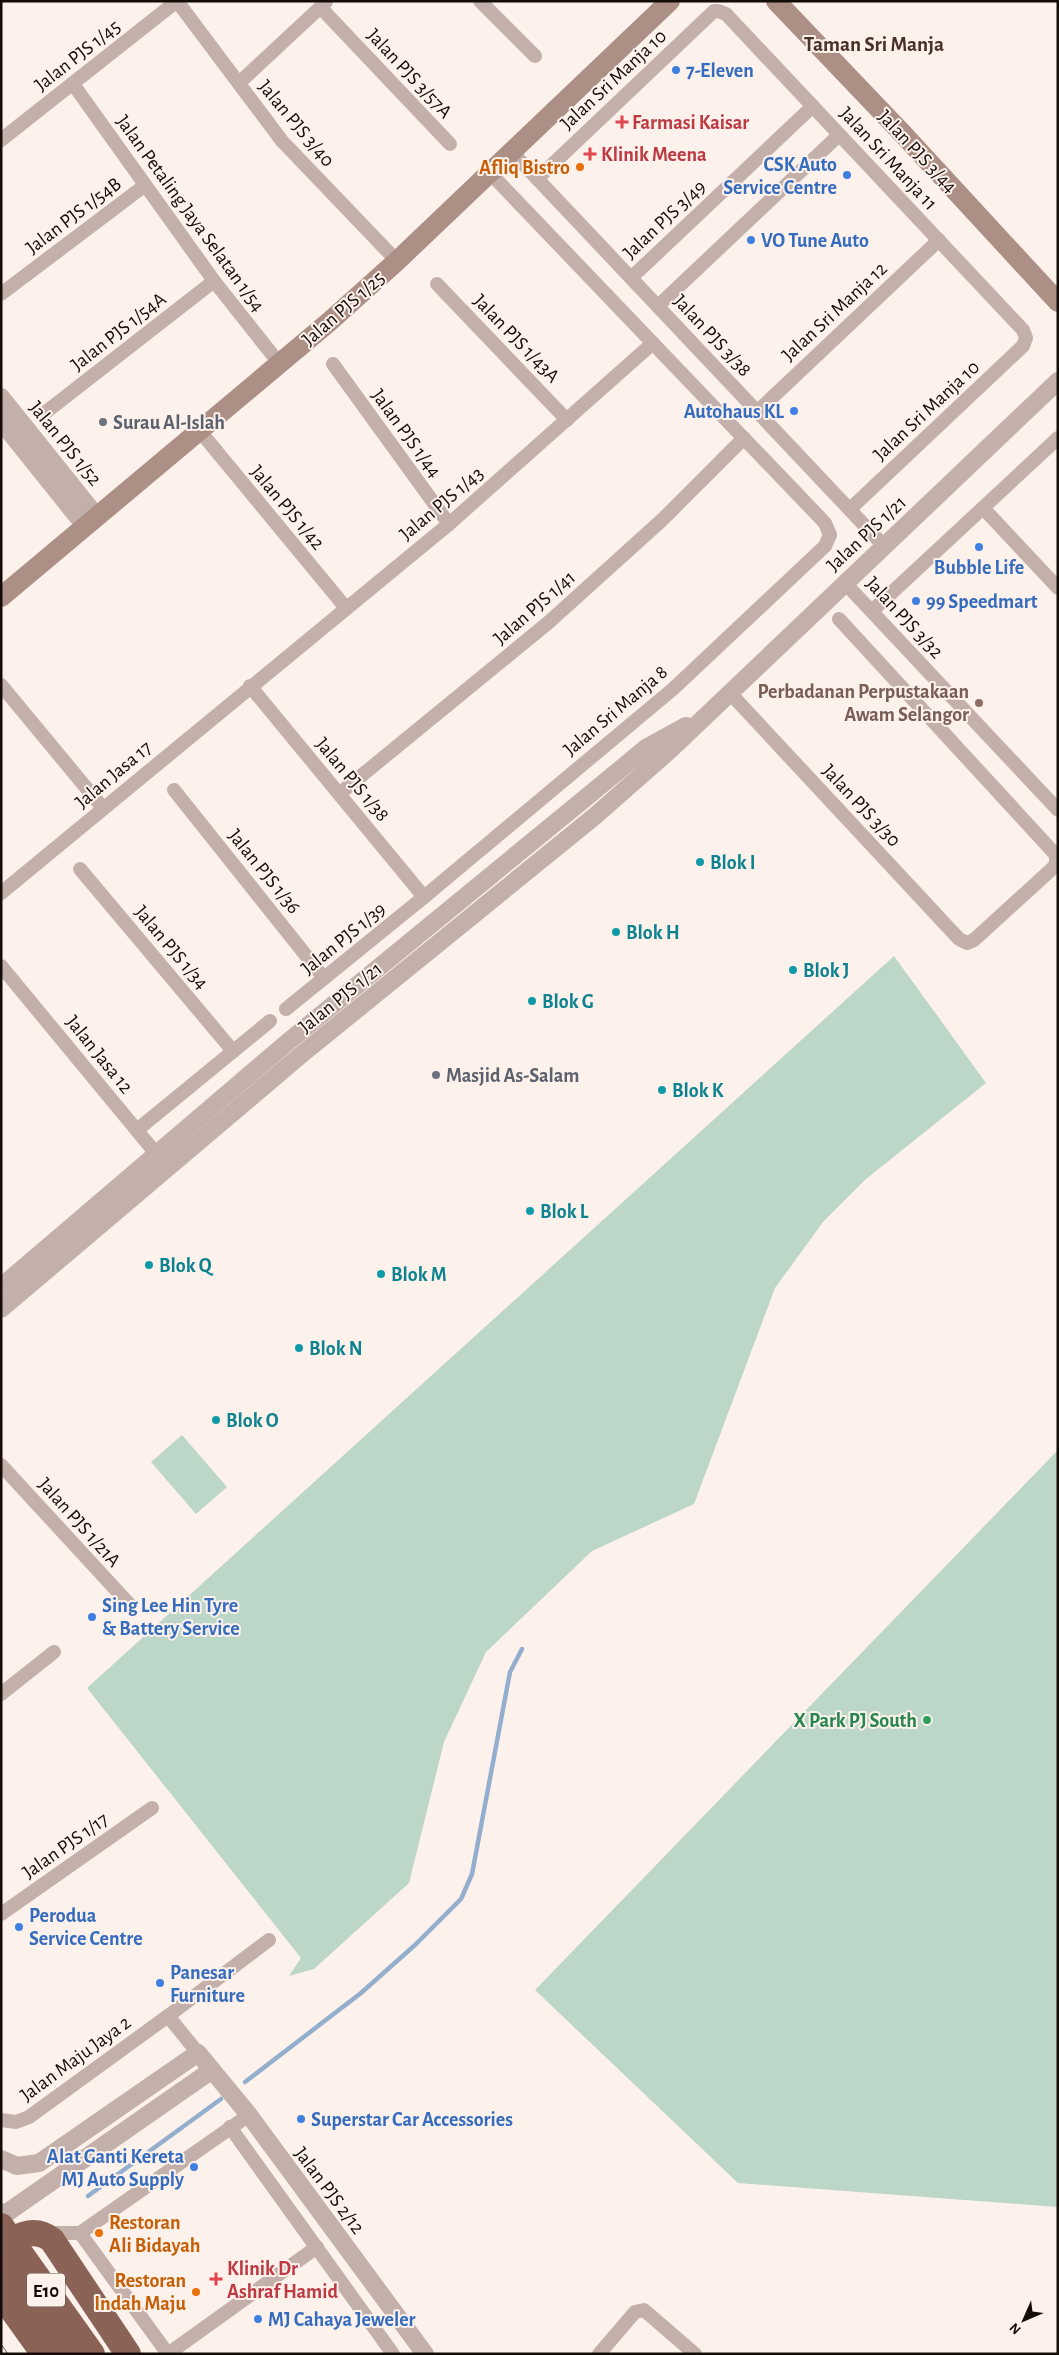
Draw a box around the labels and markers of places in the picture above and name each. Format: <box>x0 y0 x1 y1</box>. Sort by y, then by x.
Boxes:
place label: 7-Eleven <box>686 61 754 81</box>
marker: 7-Eleven <box>670 64 682 76</box>
place label: Farmasi Kaisar <box>632 113 749 133</box>
marker: Farmasi Kaisar <box>616 116 628 128</box>
place label: Klinik Meena <box>601 145 707 165</box>
marker: Klinik Meena <box>583 147 597 161</box>
place label: CSK Auto Service Centre <box>723 155 837 198</box>
place label: Afliq Bistro <box>479 158 570 178</box>
marker: Afliq Bistro <box>574 161 586 173</box>
marker: CSK Auto Service Centre <box>841 169 853 181</box>
place label: VO Tune Auto <box>761 231 869 251</box>
marker: VO Tune Auto <box>745 234 757 246</box>
place label: Autohaus KL <box>684 402 784 422</box>
marker: Autohaus KL <box>788 405 800 417</box>
place label: Surau Al-Islah <box>113 413 225 433</box>
marker: Surau Al-Islah <box>97 416 109 428</box>
marker: Bubble Life <box>973 541 985 553</box>
place label: Bubble Life <box>934 558 1024 578</box>
place label: 99 Speedmart <box>926 592 1038 612</box>
marker: 99 Speedmart <box>910 595 922 607</box>
place label: Perbadanan Perpustakaan Awam Selangor <box>758 682 969 725</box>
marker: Perbadanan Perpustakaan Awam Selangor <box>973 697 985 709</box>
place label: Blok I <box>710 853 756 873</box>
marker: Blok I <box>694 856 706 868</box>
place label: Blok H <box>626 923 680 943</box>
marker: Blok H <box>610 926 622 938</box>
place label: Blok J <box>803 961 849 981</box>
marker: Blok J <box>787 964 799 976</box>
place label: Blok G <box>542 992 594 1012</box>
marker: Blok G <box>526 995 538 1007</box>
place label: Masjid As-Salam <box>446 1066 579 1086</box>
marker: Masjid As-Salam <box>430 1069 442 1081</box>
place label: Blok K <box>672 1081 724 1101</box>
marker: Blok K <box>656 1084 668 1096</box>
place label: Blok L <box>540 1202 589 1222</box>
marker: Blok L <box>524 1205 536 1217</box>
place label: Blok Q <box>159 1256 214 1277</box>
marker: Blok Q <box>143 1259 155 1271</box>
place label: Blok M <box>391 1265 447 1285</box>
marker: Blok M <box>375 1268 387 1280</box>
place label: Blok N <box>309 1339 363 1359</box>
marker: Blok N <box>293 1342 305 1354</box>
place label: Blok O <box>226 1411 279 1431</box>
marker: Blok O <box>210 1414 222 1426</box>
place label: Sing Lee Hin Tyre & Battery Service <box>102 1596 240 1639</box>
marker: Sing Lee Hin Tyre & Battery Service <box>86 1611 98 1623</box>
place label: X Park PJ South <box>793 1711 917 1731</box>
marker: X Park PJ South <box>921 1714 933 1726</box>
place label: Perodua Service Centre <box>29 1906 143 1949</box>
marker: Perodua Service Centre <box>13 1921 25 1933</box>
place label: Panesar Furniture <box>170 1963 245 2006</box>
marker: Panesar Furniture <box>154 1977 166 1989</box>
place label: Superstar Car Accessories <box>311 2110 513 2130</box>
marker: Superstar Car Accessories <box>295 2113 307 2125</box>
place label: Alat Ganti Kereta MJ Auto Supply <box>47 2147 184 2190</box>
marker: Alat Ganti Kereta MJ Auto Supply <box>188 2161 200 2173</box>
place label: Restoran Ali Bidayah <box>109 2213 200 2256</box>
marker: Restoran Ali Bidayah <box>93 2227 105 2239</box>
place label: Klinik Dr Ashraf Hamid <box>227 2259 338 2302</box>
place label: Restoran Indah Maju <box>94 2271 187 2314</box>
marker: Klinik Dr Ashraf Hamid <box>209 2272 223 2286</box>
marker: Restoran Indah Maju <box>190 2286 202 2298</box>
place label: MJ Cahaya Jeweler <box>268 2310 416 2330</box>
marker: MJ Cahaya Jeweler <box>252 2313 264 2325</box>

